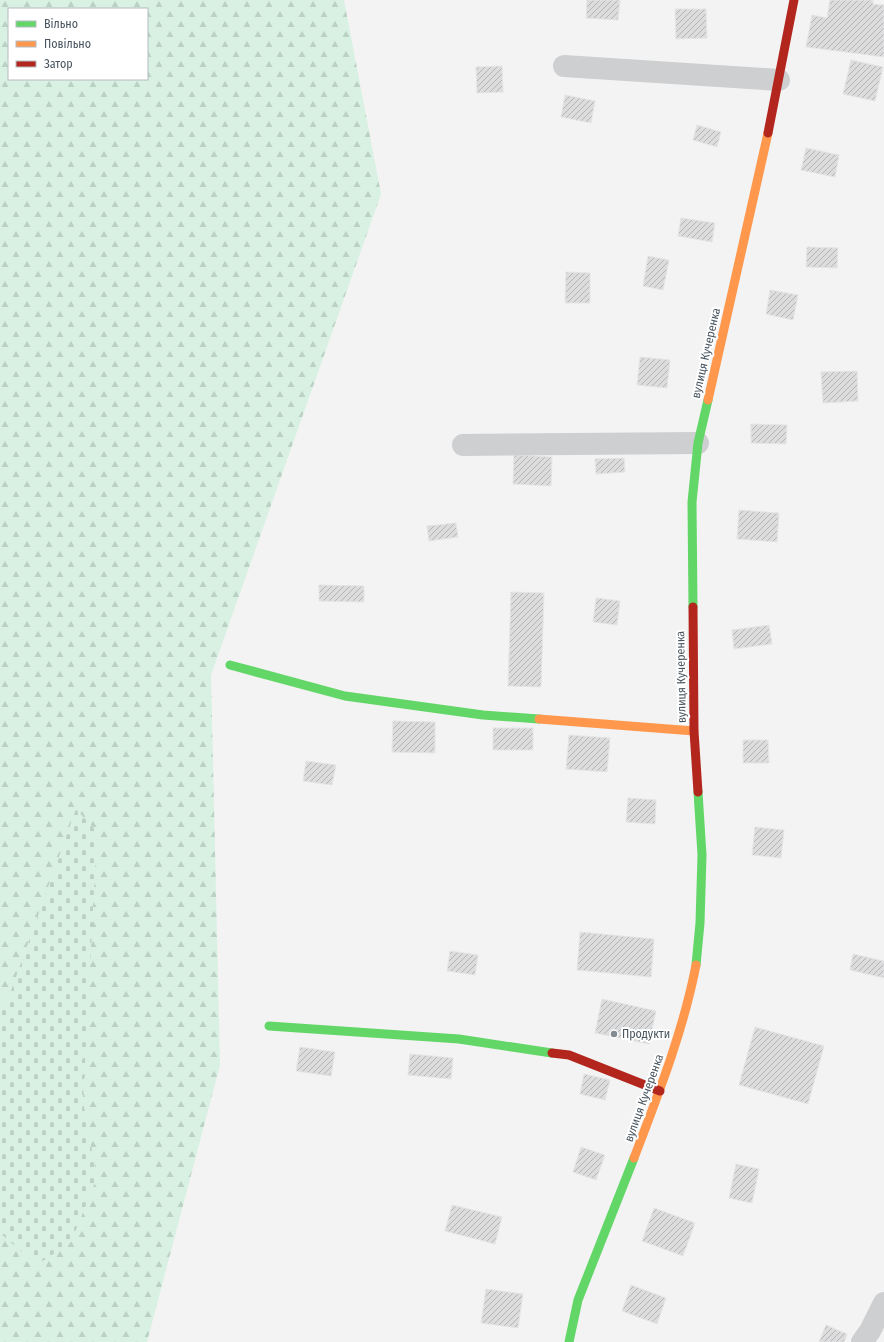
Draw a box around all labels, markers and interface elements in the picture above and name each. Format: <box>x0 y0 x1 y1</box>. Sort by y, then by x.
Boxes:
legend <box>8 8 148 80</box>
text: Вільно <box>44 17 78 31</box>
text: Повільно <box>44 37 91 51</box>
text: Затор <box>44 57 73 71</box>
street label: вулиця Кучеренка <box>689 306 723 400</box>
street label: вулиця Кучеренка <box>673 631 689 723</box>
place label: Продукти <box>622 1027 670 1041</box>
marker: Продукти <box>609 1029 619 1039</box>
street label: вулиця Кучеренка <box>622 1052 666 1144</box>

